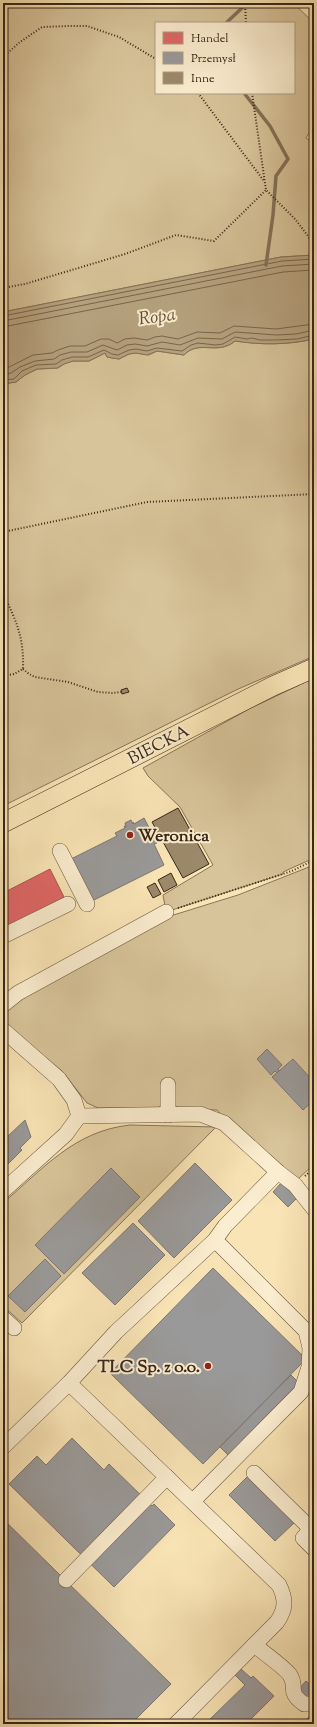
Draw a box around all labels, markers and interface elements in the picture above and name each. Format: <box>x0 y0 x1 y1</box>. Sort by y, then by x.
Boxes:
legend <box>155 22 295 94</box>
text: Handel <box>191 30 229 48</box>
text: Przemysł <box>191 50 236 68</box>
text: Inne <box>191 70 215 88</box>
water label: Ropa <box>137 303 177 333</box>
street label: BIECKA <box>124 720 194 772</box>
place label: Weronica <box>138 825 209 849</box>
marker: Weronica <box>125 830 135 840</box>
place label: TLC Sp. z o.o. <box>98 1356 200 1380</box>
marker: TLC Sp. z o.o. <box>203 1361 213 1371</box>

